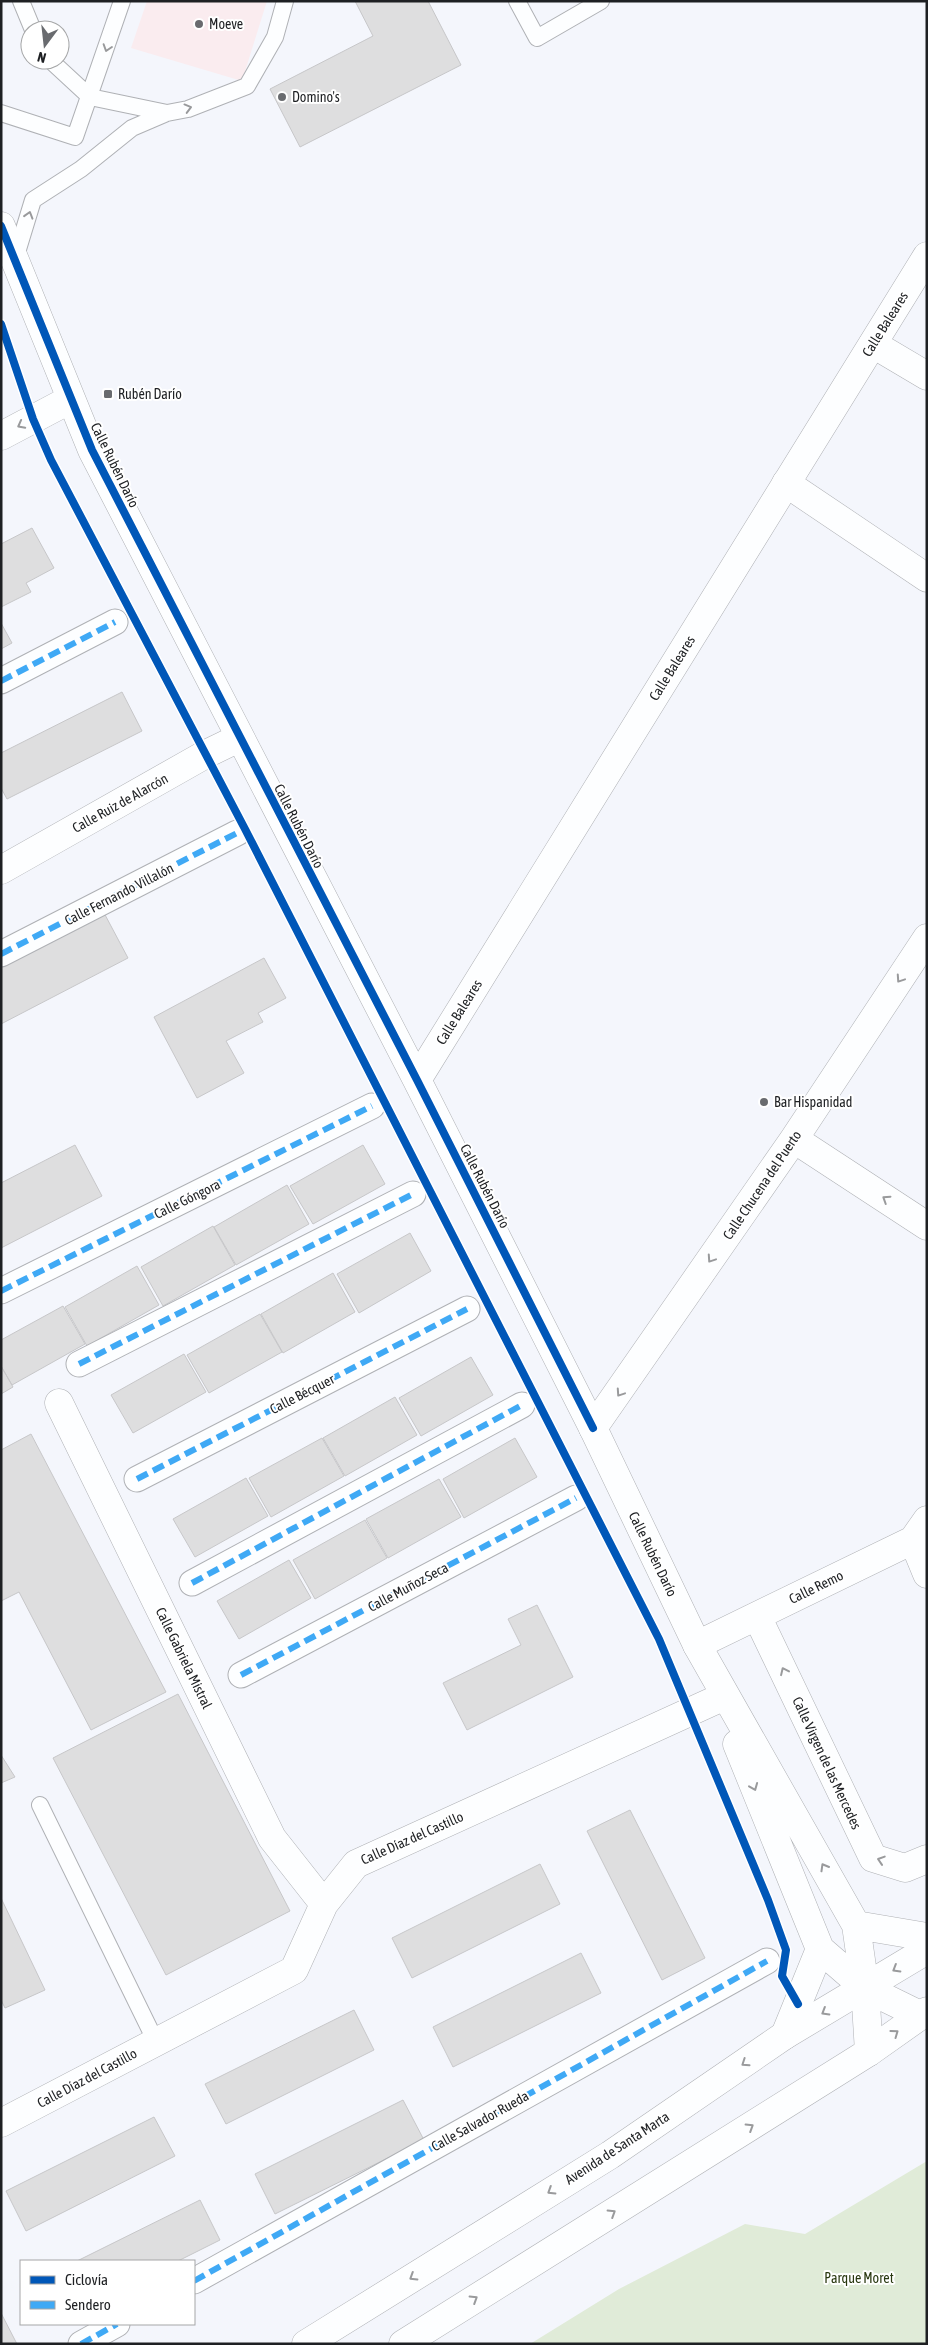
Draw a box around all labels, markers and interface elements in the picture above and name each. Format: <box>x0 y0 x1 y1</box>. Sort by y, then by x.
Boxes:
place label: Moeve <box>209 16 243 32</box>
marker: Moeve <box>193 18 205 30</box>
north arrow <box>20 20 70 70</box>
one-way arrow <box>103 43 113 51</box>
text: N <box>36 49 48 66</box>
place label: Domino's <box>292 89 340 105</box>
marker: Domino's <box>276 91 288 103</box>
one-way arrow <box>183 103 192 114</box>
one-way arrow <box>23 211 33 219</box>
street label: Calle Baleares <box>859 289 911 359</box>
place label: Rubén Darío <box>118 386 182 402</box>
marker: Rubén Darío <box>102 388 114 400</box>
one-way arrow <box>17 419 26 429</box>
street label: Calle Rubén Darío <box>88 420 142 510</box>
street label: Calle Baleares <box>646 633 698 703</box>
street label: Calle Ruiz de Alarcón <box>69 770 171 836</box>
street label: Calle Rubén Darío <box>271 781 327 871</box>
street label: Calle Fernando Villalón <box>62 860 176 928</box>
one-way arrow <box>897 973 906 982</box>
street label: Calle Baleares <box>433 977 485 1047</box>
place label: Bar Hispanidad <box>774 1094 852 1110</box>
marker: Bar Hispanidad <box>758 1096 770 1108</box>
street label: Calle Chucena del Puerto <box>720 1127 804 1243</box>
street label: Calle Rubén Darío <box>457 1141 513 1231</box>
street label: Calle Góngora <box>151 1176 223 1222</box>
one-way arrow <box>882 1196 892 1205</box>
one-way arrow <box>708 1253 718 1262</box>
street label: Calle Bécquer <box>267 1371 338 1417</box>
one-way arrow <box>617 1387 626 1396</box>
street label: Calle Rubén Darío <box>626 1509 680 1599</box>
street label: Calle Muñoz Seca <box>365 1559 451 1615</box>
street label: Calle Remo <box>786 1567 846 1607</box>
street label: Calle Gabriela Mistral <box>153 1605 216 1711</box>
one-way arrow <box>780 1667 790 1676</box>
street label: Calle Virgen de las Mercedes <box>789 1694 865 1832</box>
one-way arrow <box>749 1783 759 1791</box>
street label: Calle Díaz del Castillo <box>358 1808 466 1868</box>
one-way arrow <box>877 1856 886 1866</box>
one-way arrow <box>820 1864 830 1873</box>
one-way arrow <box>892 1963 901 1973</box>
one-way arrow <box>822 2005 831 2015</box>
one-way arrow <box>889 2030 899 2039</box>
street label: Calle Díaz del Castillo <box>35 2045 139 2111</box>
one-way arrow <box>741 2057 751 2066</box>
street label: Calle Salvador Rueda <box>428 2088 532 2154</box>
street label: Avenida de Santa Marta <box>562 2108 672 2188</box>
one-way arrow <box>744 2124 753 2133</box>
one-way arrow <box>548 2185 557 2195</box>
one-way arrow <box>606 2210 615 2220</box>
legend <box>20 2260 195 2325</box>
park label: Parque Moret <box>824 2270 894 2286</box>
text: Ciclovía <box>65 2271 108 2288</box>
one-way arrow <box>410 2271 419 2280</box>
text: Sendero <box>65 2296 111 2313</box>
one-way arrow <box>469 2296 478 2306</box>

